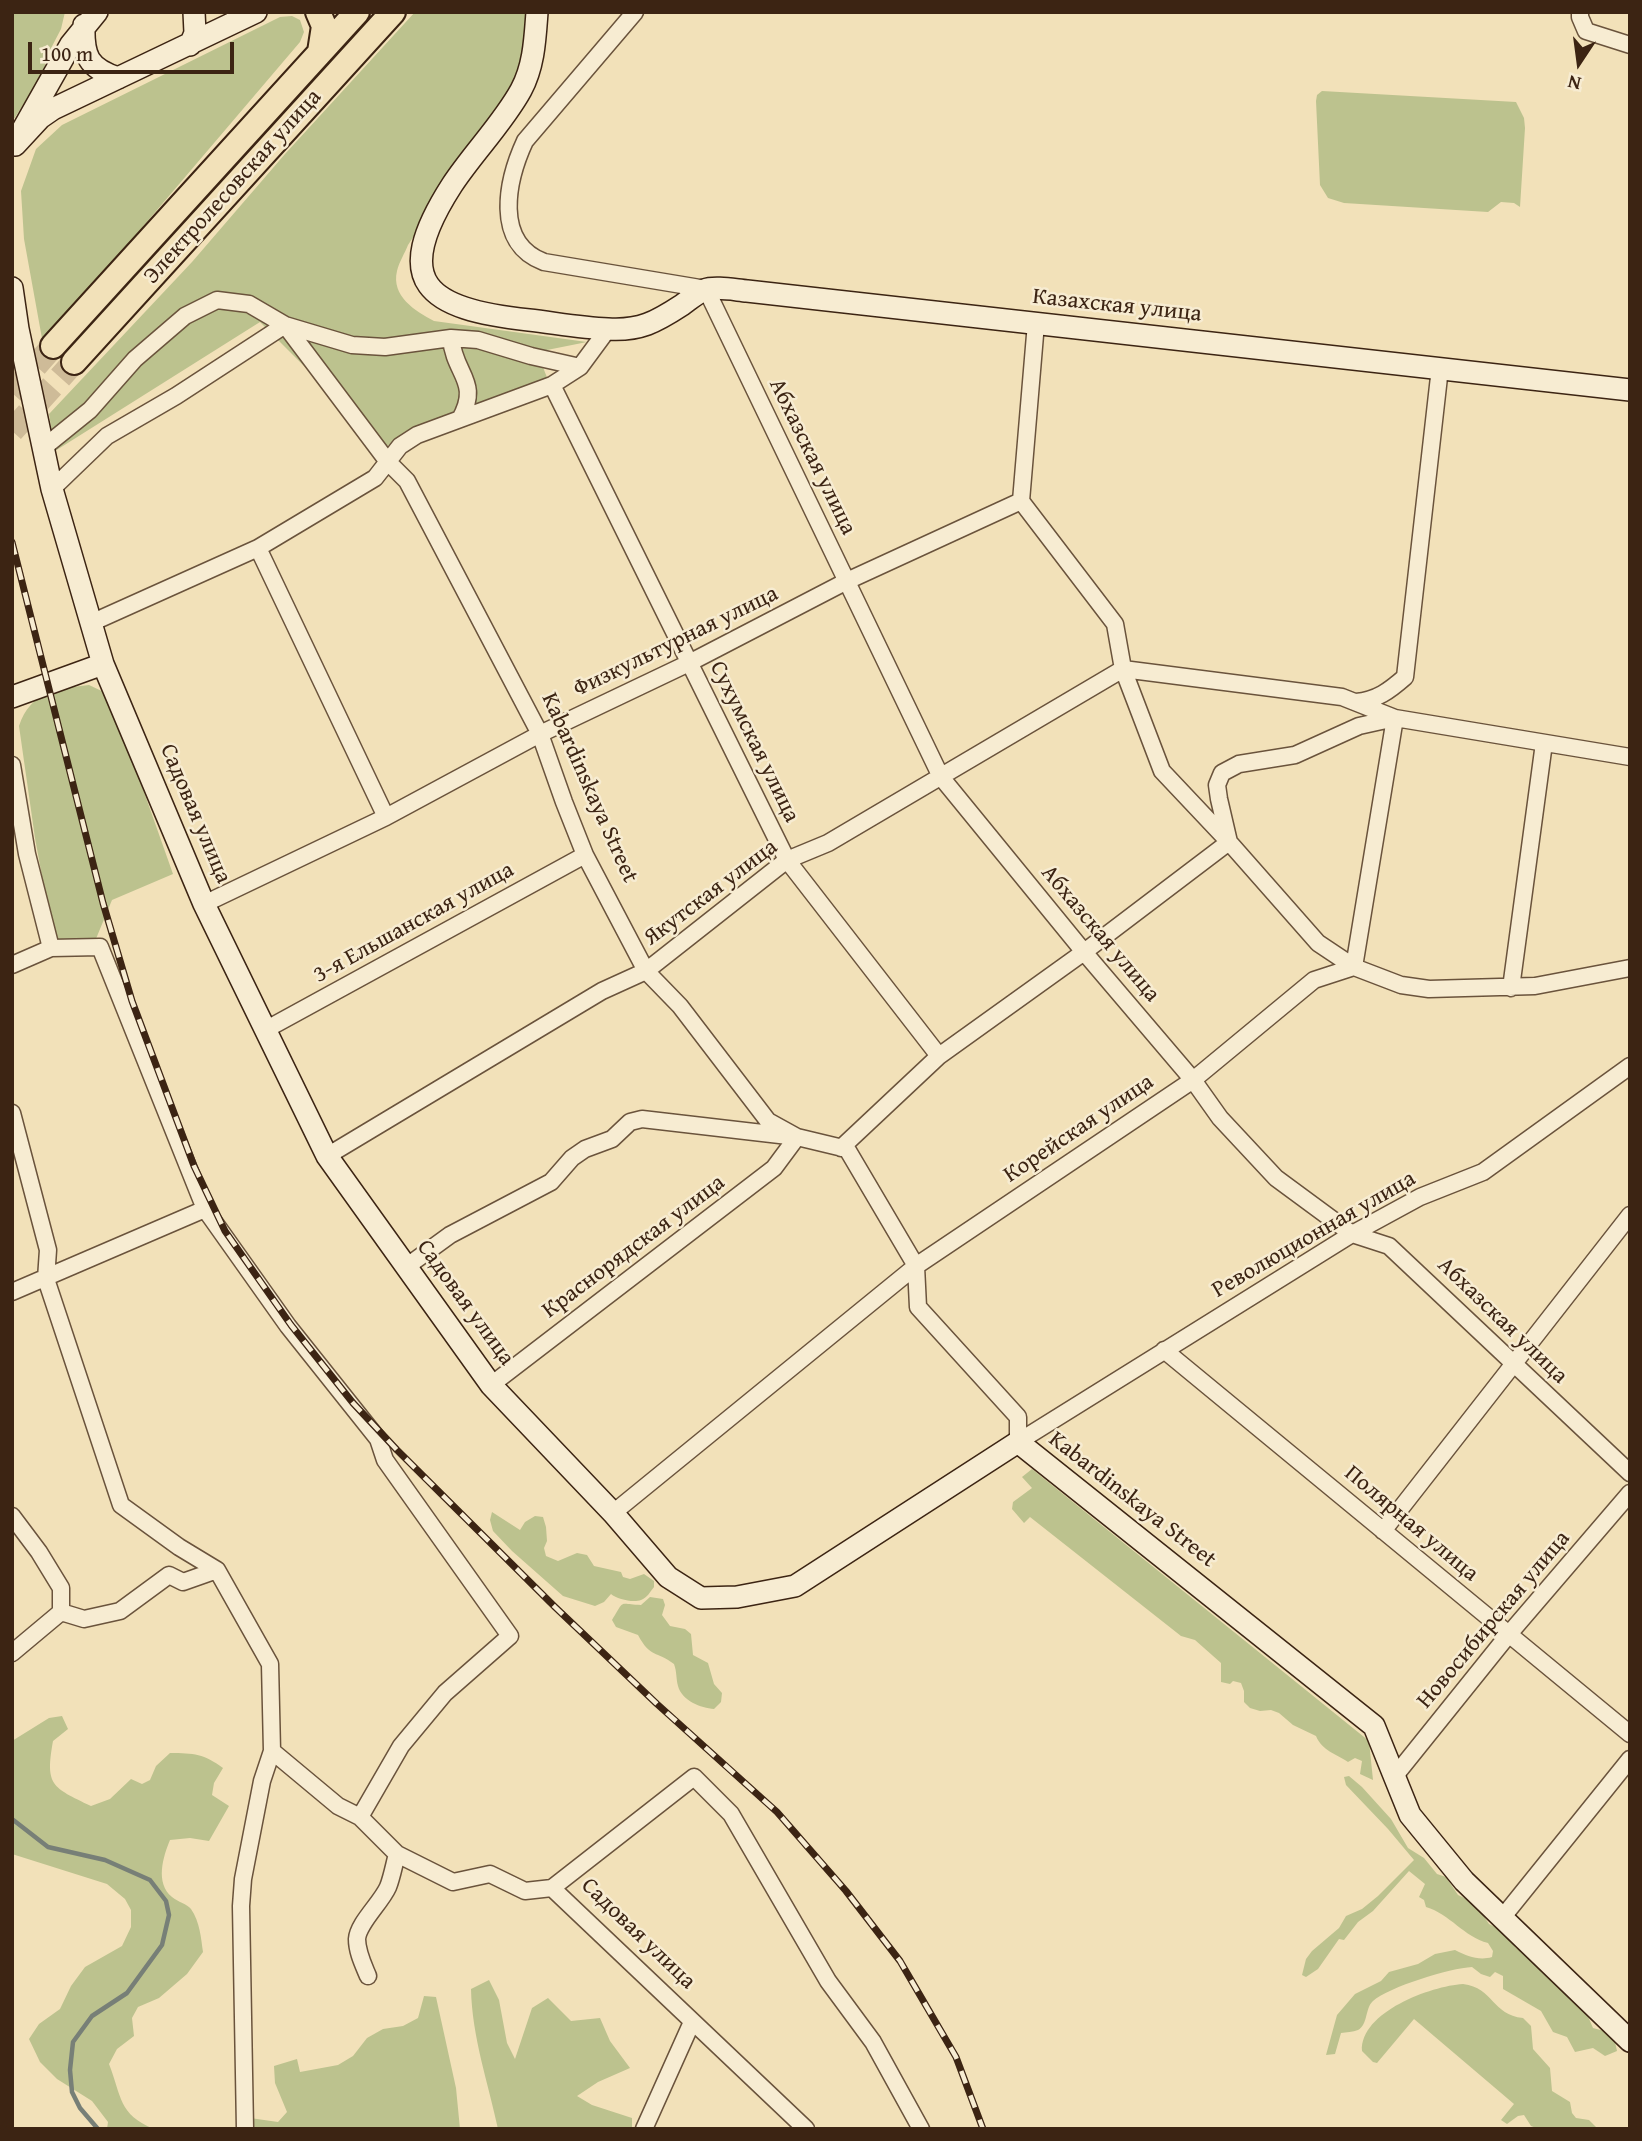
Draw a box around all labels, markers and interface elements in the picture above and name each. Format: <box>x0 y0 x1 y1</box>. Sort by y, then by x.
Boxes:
scale bar <box>32 28 238 72</box>
north arrow <box>1544 28 1614 98</box>
text: 100 m <box>41 38 93 69</box>
text: N <box>1565 68 1584 99</box>
street label: Электролесовская улица <box>138 84 328 290</box>
street label: Казахская улица <box>1031 283 1203 329</box>
street label: Абхазская улица <box>762 374 862 540</box>
street label: Физкультурная улица <box>569 580 783 704</box>
street label: Сухумская улица <box>703 657 805 827</box>
street label: Kabardinskaya Street <box>535 689 643 887</box>
street label: Садовая улица <box>153 740 237 888</box>
street label: Якутская улица <box>639 834 783 952</box>
street label: 3-я Ельшанская улица <box>309 857 519 989</box>
street label: Абхазская улица <box>1035 860 1165 1008</box>
street label: Корейская улица <box>999 1069 1159 1189</box>
street label: Революционная улица <box>1207 1165 1421 1305</box>
street label: Краснорядская улица <box>537 1169 731 1325</box>
street label: Садовая улица <box>410 1235 520 1371</box>
street label: Абхазская улица <box>1431 1252 1573 1390</box>
street label: Kabardinskaya Street <box>1043 1426 1221 1574</box>
street label: Полярная улица <box>1338 1460 1484 1588</box>
street label: Новосибирская улица <box>1412 1525 1576 1715</box>
street label: Садовая улица <box>575 1872 701 1996</box>

